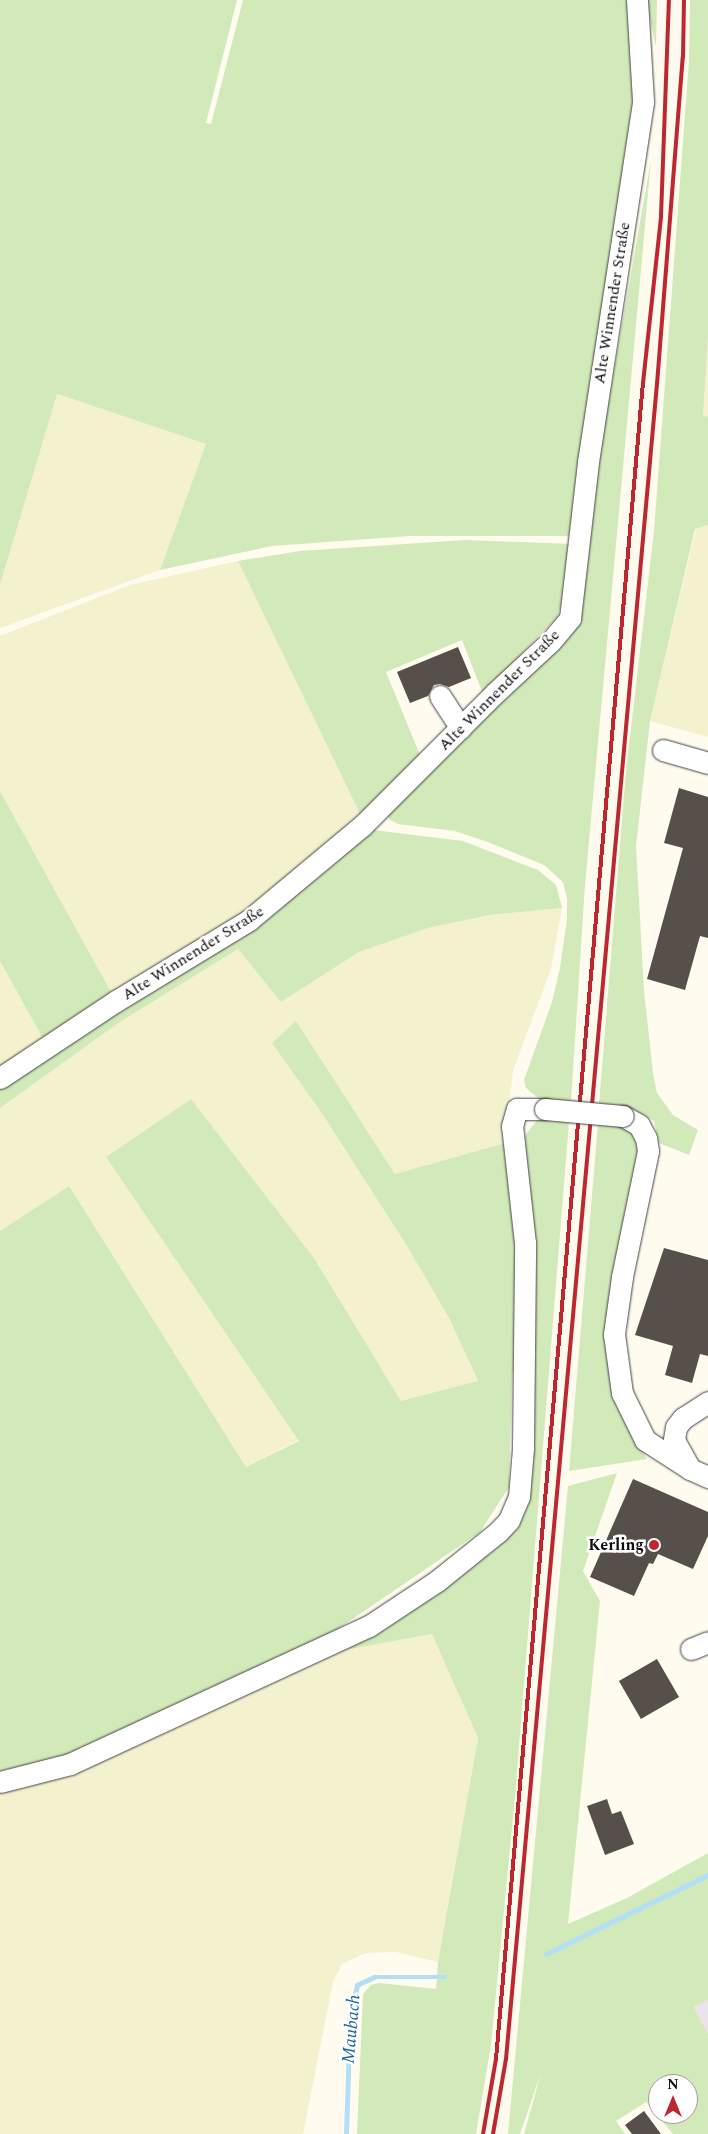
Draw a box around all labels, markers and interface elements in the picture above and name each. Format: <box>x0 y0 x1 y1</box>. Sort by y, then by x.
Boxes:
street label: Alte Winnender Straße <box>590 221 634 385</box>
street label: Alte Winnender Straße <box>434 625 564 755</box>
street label: Alte Winnender Straße <box>119 902 267 1004</box>
place label: Kerling <box>588 1535 644 1555</box>
marker: Kerling <box>648 1539 660 1551</box>
water label: Maubach <box>338 1994 366 2064</box>
north arrow <box>648 2074 698 2124</box>
text: N <box>667 2074 679 2095</box>

